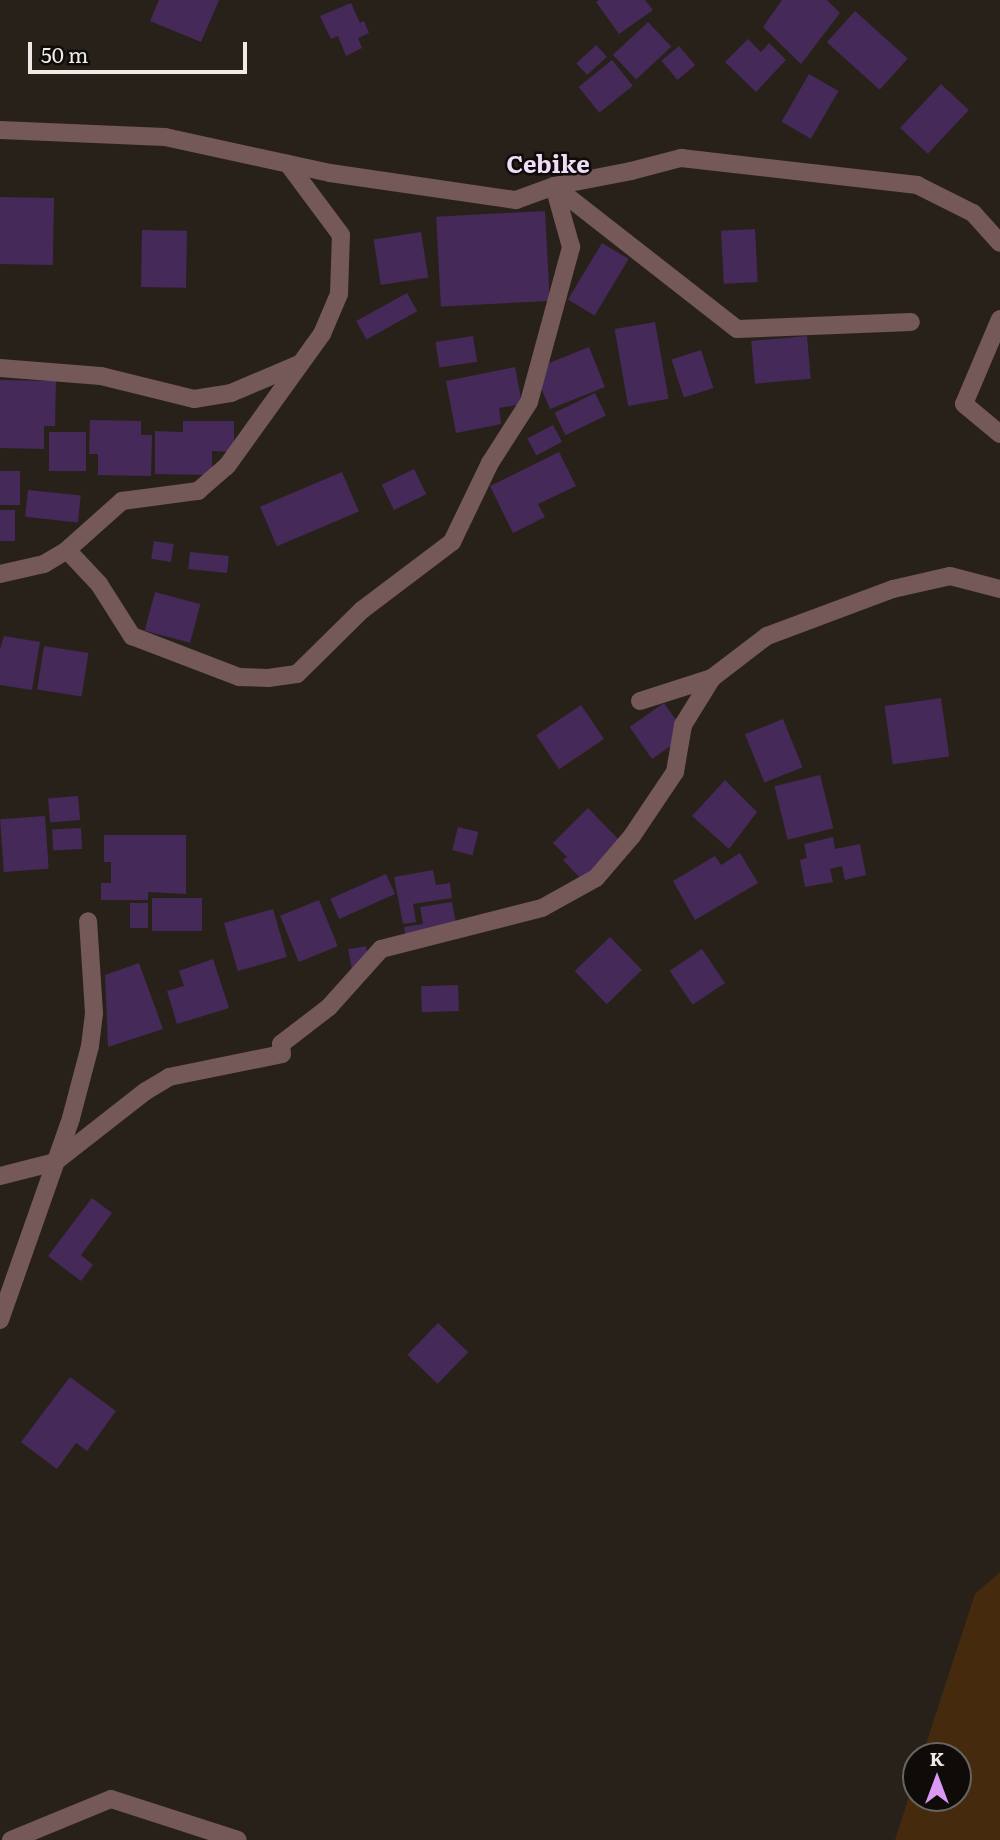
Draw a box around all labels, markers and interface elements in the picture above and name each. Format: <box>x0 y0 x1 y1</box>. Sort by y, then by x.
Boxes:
scale bar <box>32 28 250 72</box>
text: 50 m <box>41 38 88 69</box>
district label: Cebike <box>506 149 590 177</box>
north arrow <box>902 1742 972 1812</box>
text: K <box>930 1744 944 1772</box>

